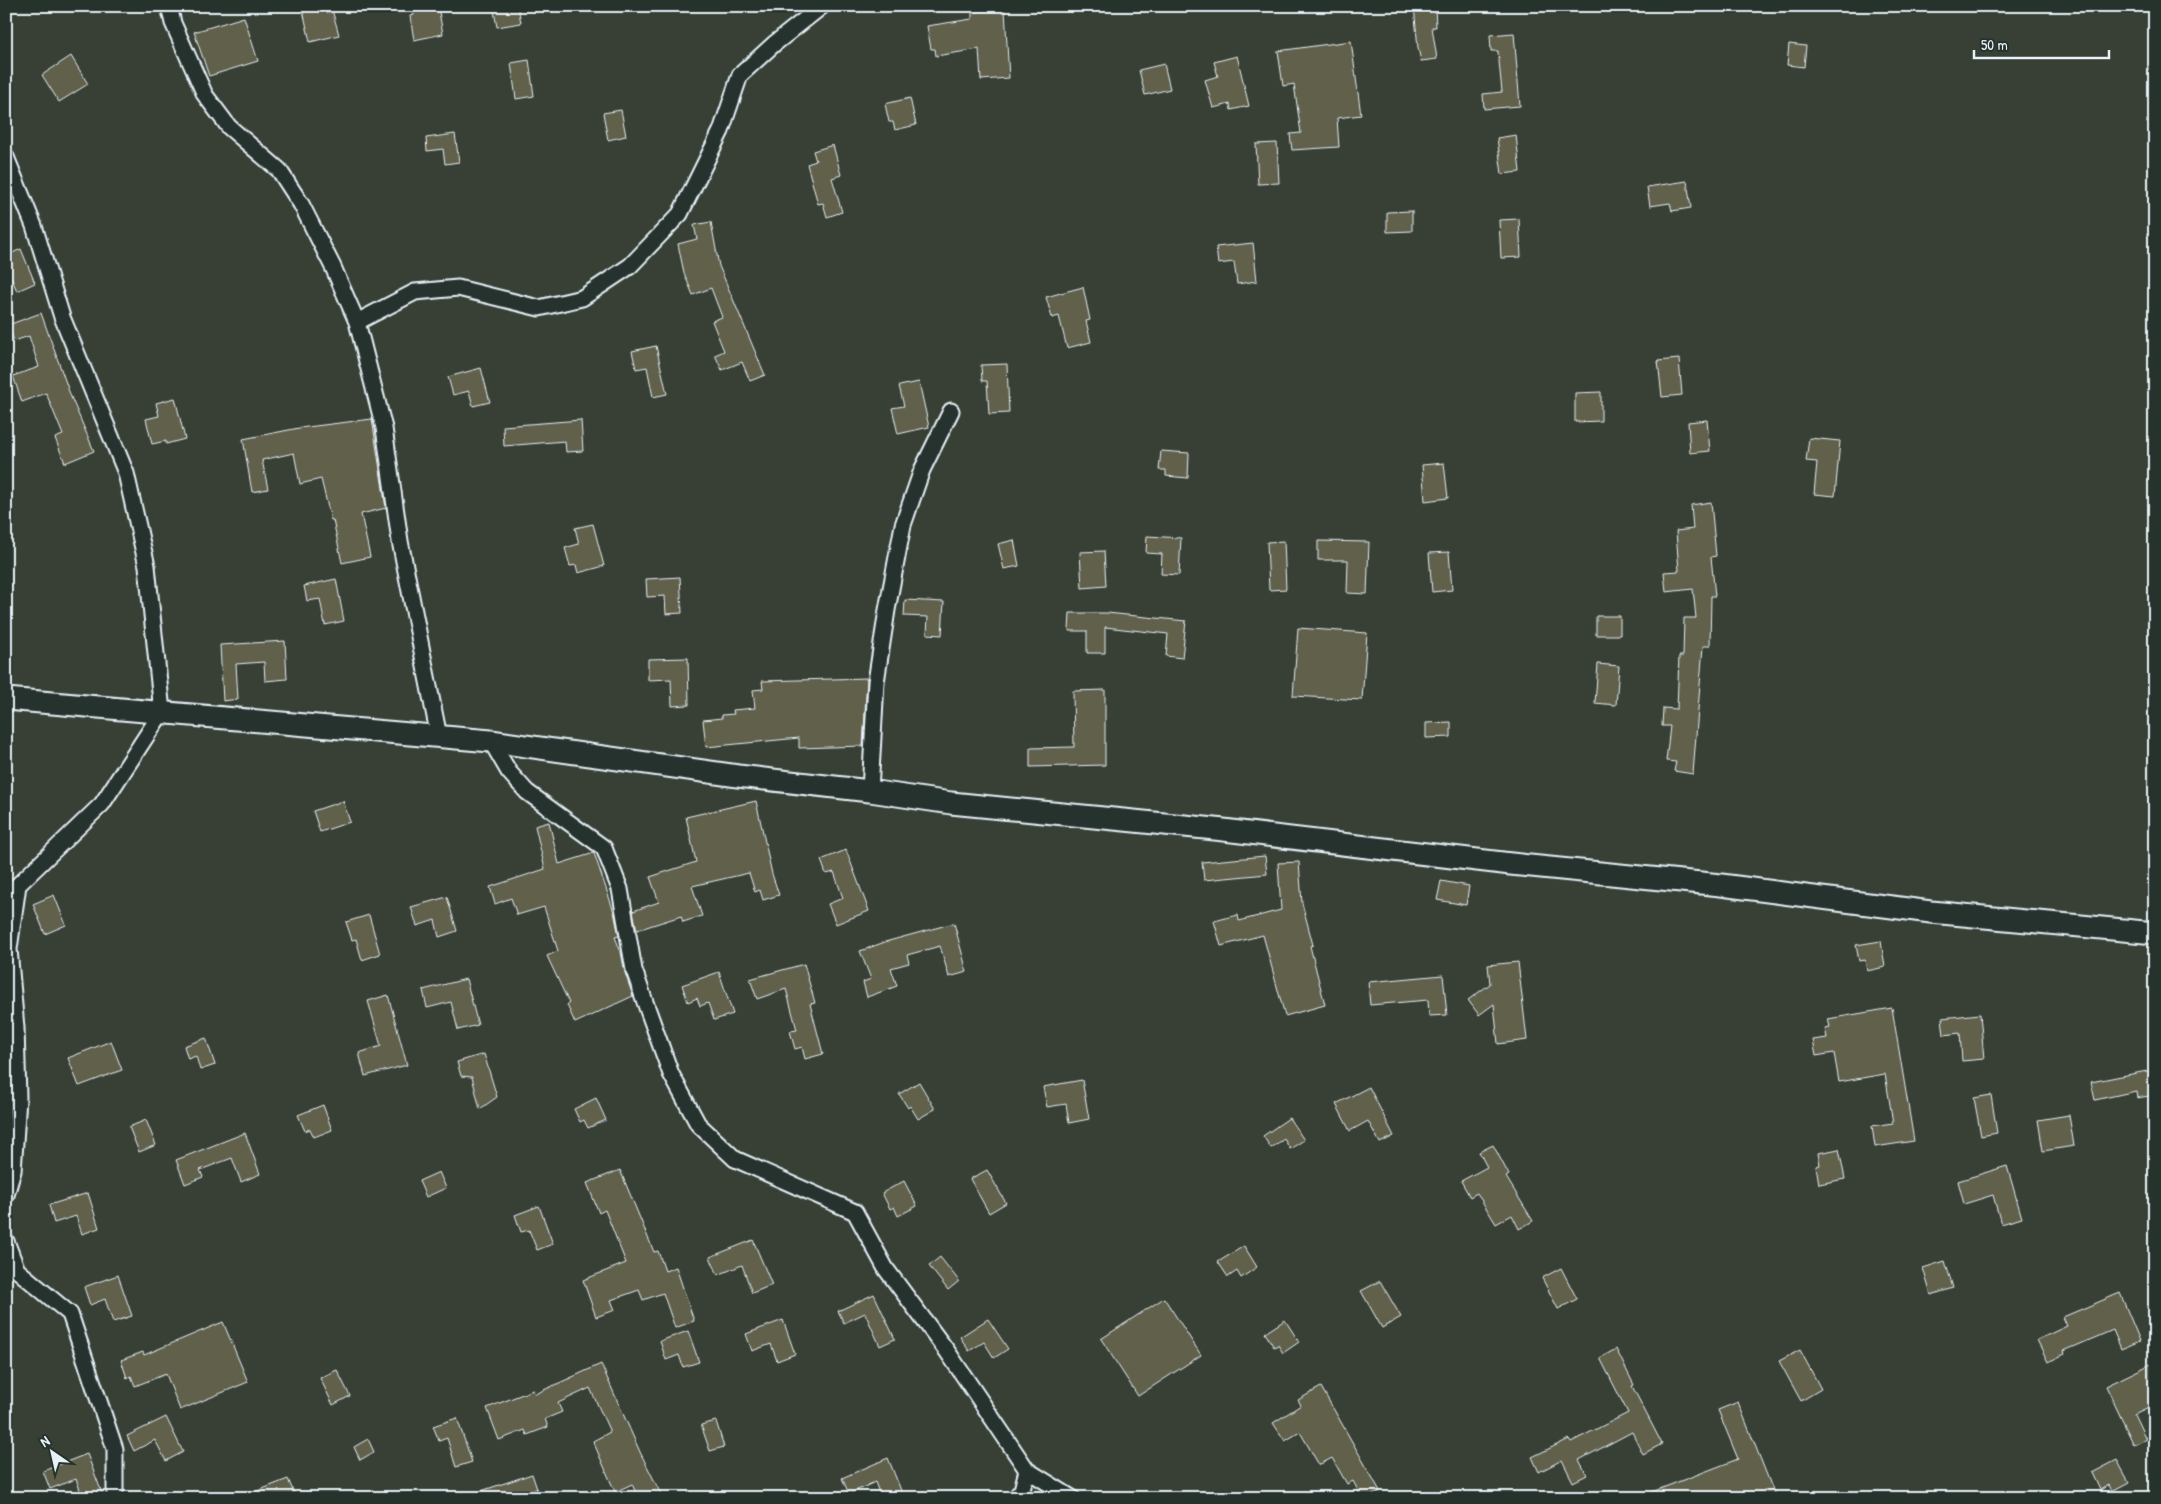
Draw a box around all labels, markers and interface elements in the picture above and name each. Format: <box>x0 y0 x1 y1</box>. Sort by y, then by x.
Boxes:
scale bar <box>1974 28 2108 60</box>
text: 50 m <box>1981 34 2008 55</box>
north arrow <box>28 1426 78 1476</box>
text: N <box>36 1431 53 1451</box>

